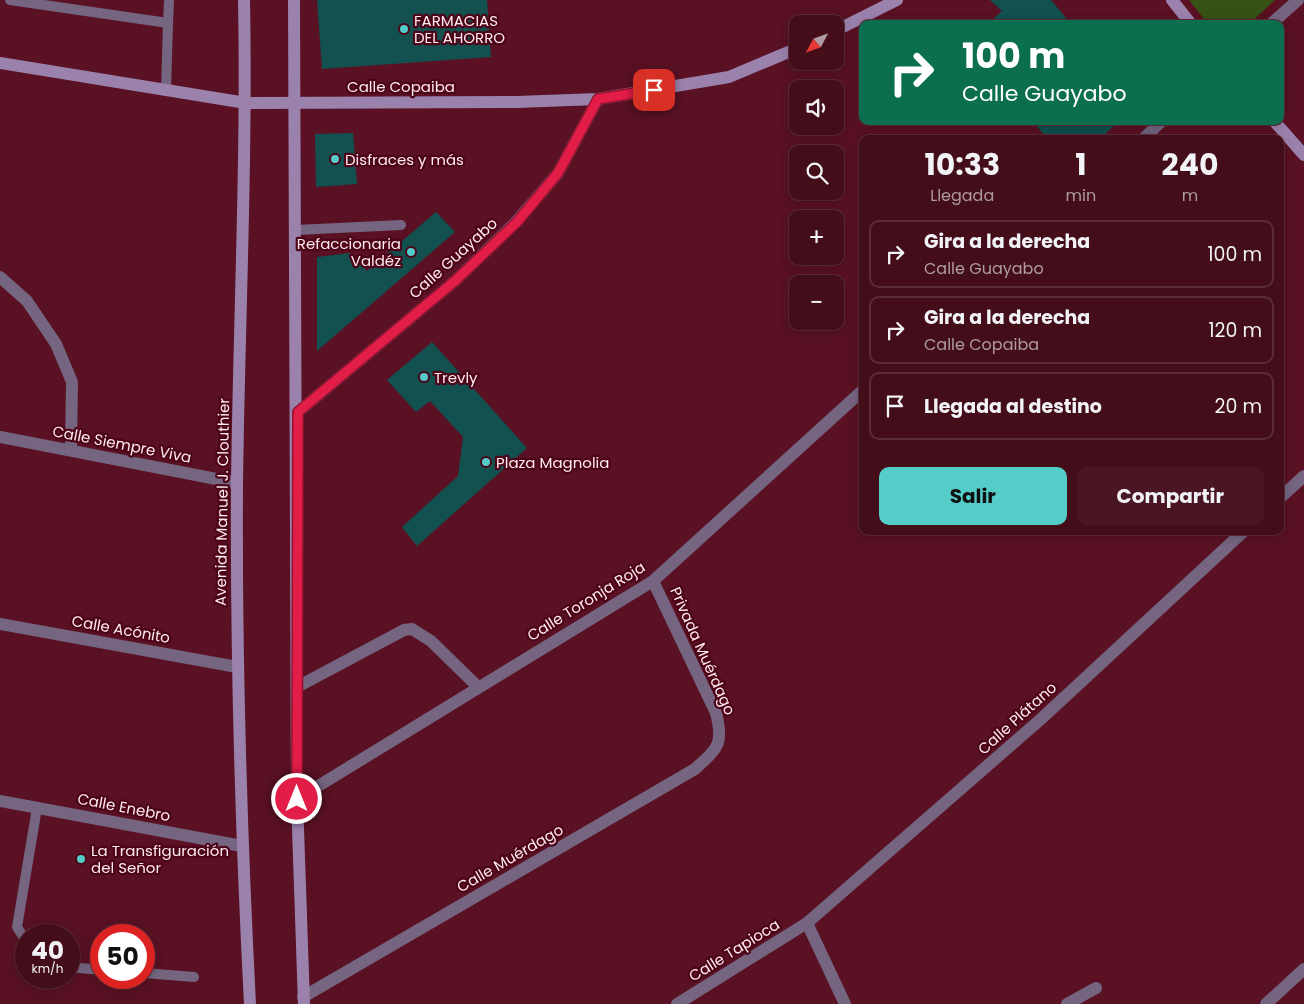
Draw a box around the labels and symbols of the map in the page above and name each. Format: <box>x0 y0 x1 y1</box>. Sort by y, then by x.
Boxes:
place label: FARMACIAS DEL AHORRO <box>414 10 505 48</box>
north arrow <box>789 15 844 70</box>
marker: FARMACIAS DEL AHORRO <box>398 23 410 35</box>
pin <box>633 69 675 111</box>
street label: Calle Copaiba <box>347 76 455 97</box>
place label: Disfraces y más <box>345 149 464 170</box>
marker: Disfraces y más <box>329 153 341 165</box>
street label: Calle Guayabo <box>404 213 502 303</box>
place label: Refaccionaria Valdéz <box>297 233 401 271</box>
marker: Refaccionaria Valdéz <box>405 246 417 258</box>
place label: Trevly <box>434 367 478 388</box>
marker: Trevly <box>418 371 430 383</box>
street label: Avenida Manuel J. Clouthier <box>210 397 234 606</box>
street label: Calle Siempre Viva <box>51 420 193 468</box>
place label: Plaza Magnolia <box>496 452 609 473</box>
marker: Plaza Magnolia <box>480 456 492 468</box>
street label: Calle Toronja Roja <box>523 556 649 646</box>
street label: Privada Muérdago <box>665 584 741 718</box>
street label: Calle Acónito <box>70 610 172 648</box>
street label: Calle Plátano <box>973 677 1061 759</box>
position arrow <box>270 772 322 824</box>
street label: Calle Enebro <box>76 788 172 826</box>
street label: Calle Muérdago <box>453 819 567 897</box>
place label: La Transfiguración del Señor <box>91 840 229 878</box>
marker: La Transfiguración del Señor <box>75 853 87 865</box>
street label: Calle Tapioca <box>685 914 783 986</box>
speed limit sign: 50 <box>90 924 155 989</box>

